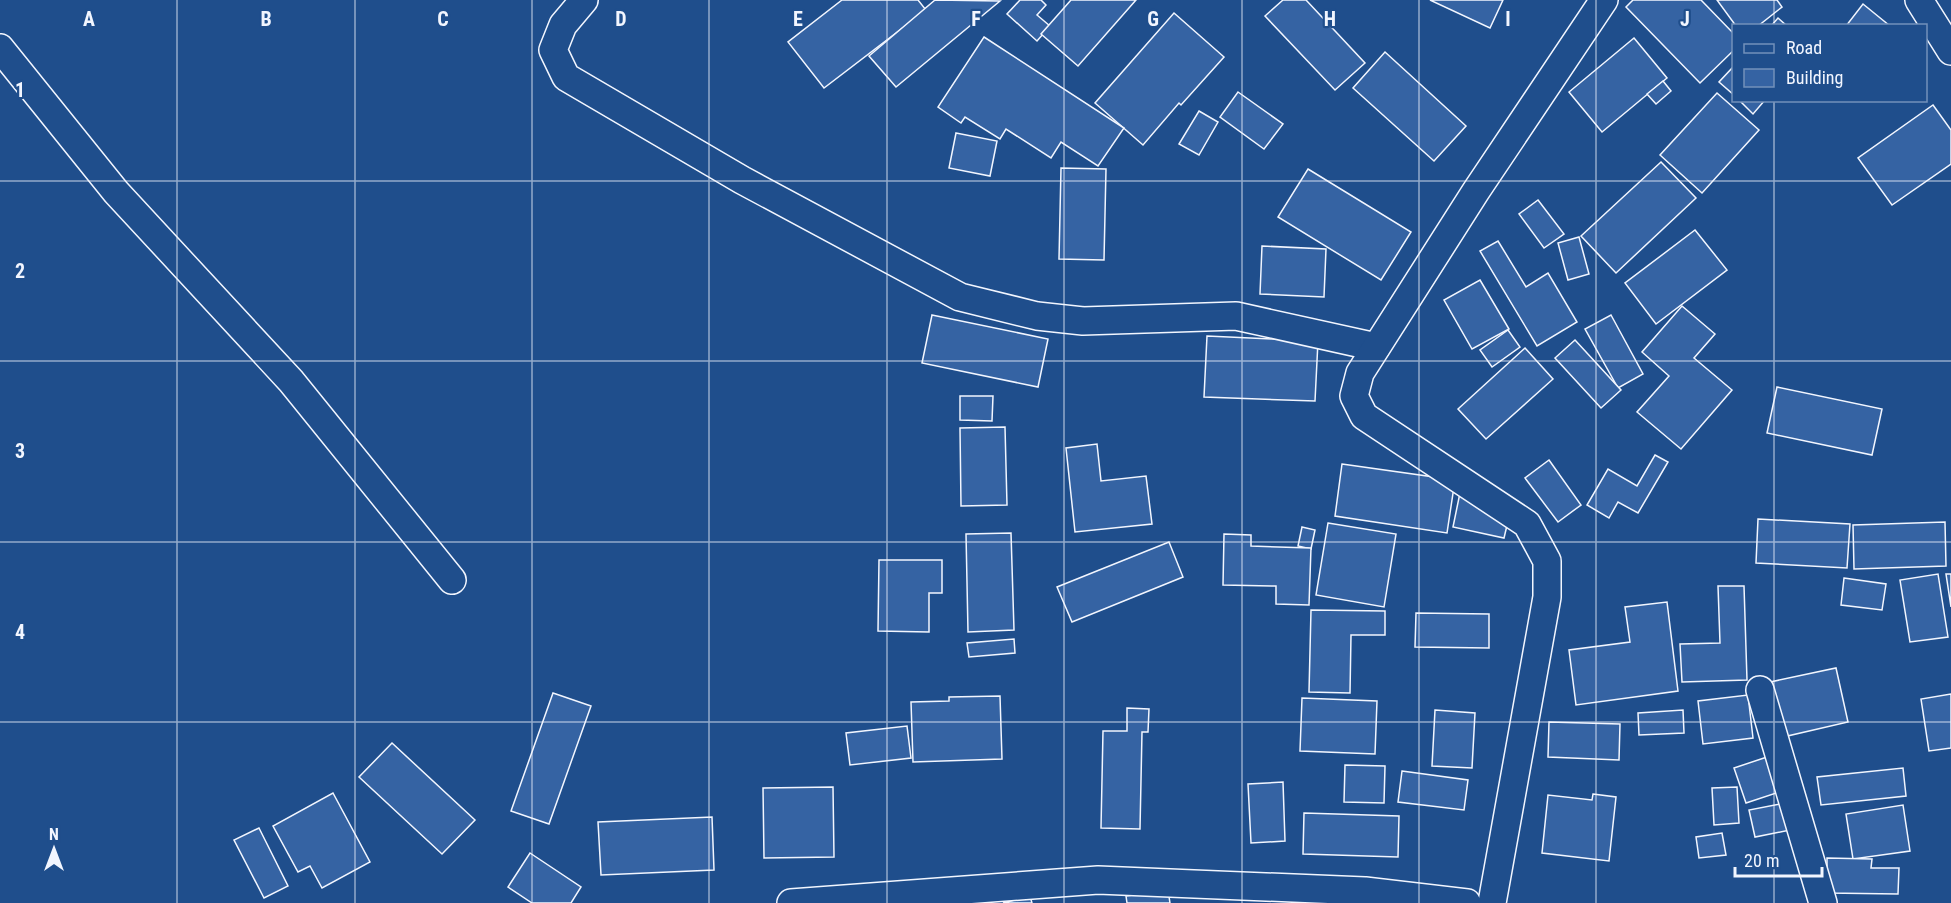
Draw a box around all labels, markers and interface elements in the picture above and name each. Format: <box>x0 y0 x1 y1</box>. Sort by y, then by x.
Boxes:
text: A <box>83 7 95 31</box>
text: B <box>260 7 272 31</box>
text: C <box>437 7 449 31</box>
text: D <box>615 7 627 31</box>
text: E <box>793 7 803 31</box>
text: F <box>971 7 981 31</box>
text: G <box>1147 7 1159 31</box>
text: H <box>1324 7 1336 31</box>
text: I <box>1505 7 1511 31</box>
text: J <box>1680 7 1690 31</box>
legend <box>1732 24 1927 102</box>
text: Road <box>1786 37 1822 58</box>
text: Building <box>1786 67 1843 88</box>
text: 1 <box>15 78 25 102</box>
text: 2 <box>15 259 25 283</box>
text: 3 <box>15 439 25 463</box>
text: 4 <box>15 620 25 644</box>
north arrow <box>24 819 84 879</box>
text: N <box>49 825 59 844</box>
scale bar <box>1735 840 1822 878</box>
text: 20 m <box>1744 850 1779 871</box>

